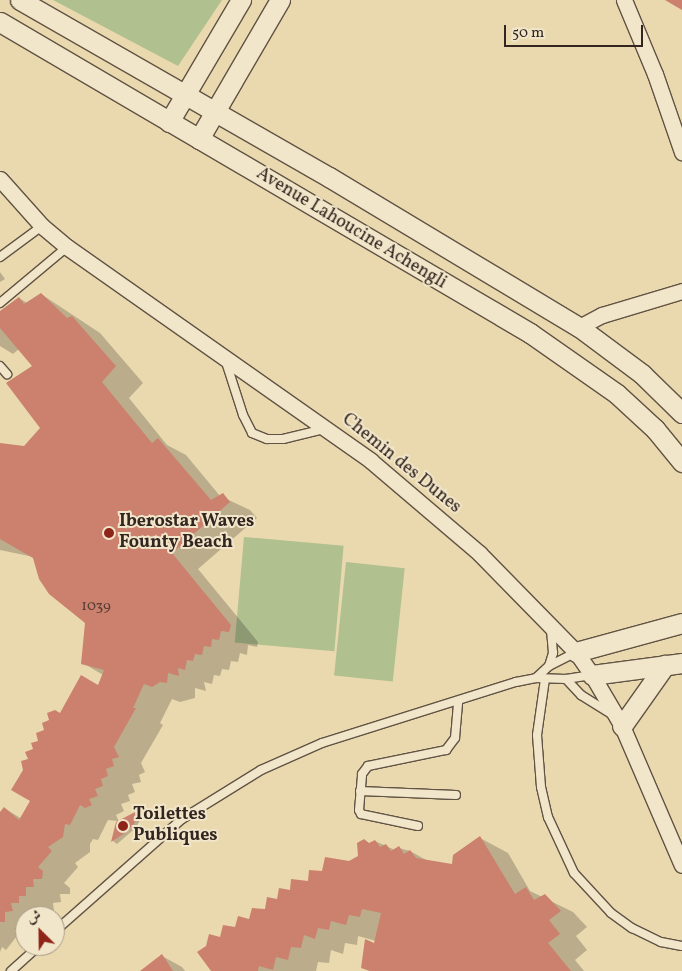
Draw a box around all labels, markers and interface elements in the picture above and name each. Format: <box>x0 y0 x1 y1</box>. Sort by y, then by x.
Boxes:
scale bar <box>507 15 646 47</box>
text: 50 m <box>512 23 544 44</box>
street label: Avenue Lahoucine Achengli <box>252 164 450 294</box>
street label: Chemin des Dunes <box>337 409 465 519</box>
place label: Iberostar Waves Founty Beach <box>119 512 255 554</box>
marker: Iberostar Waves Founty Beach <box>103 527 115 539</box>
house number: 1039 <box>81 598 111 616</box>
place label: Toilettes Publiques <box>133 805 218 848</box>
marker: Toilettes Publiques <box>117 820 129 832</box>
north arrow <box>15 906 65 956</box>
text: ش <box>24 906 44 929</box>

